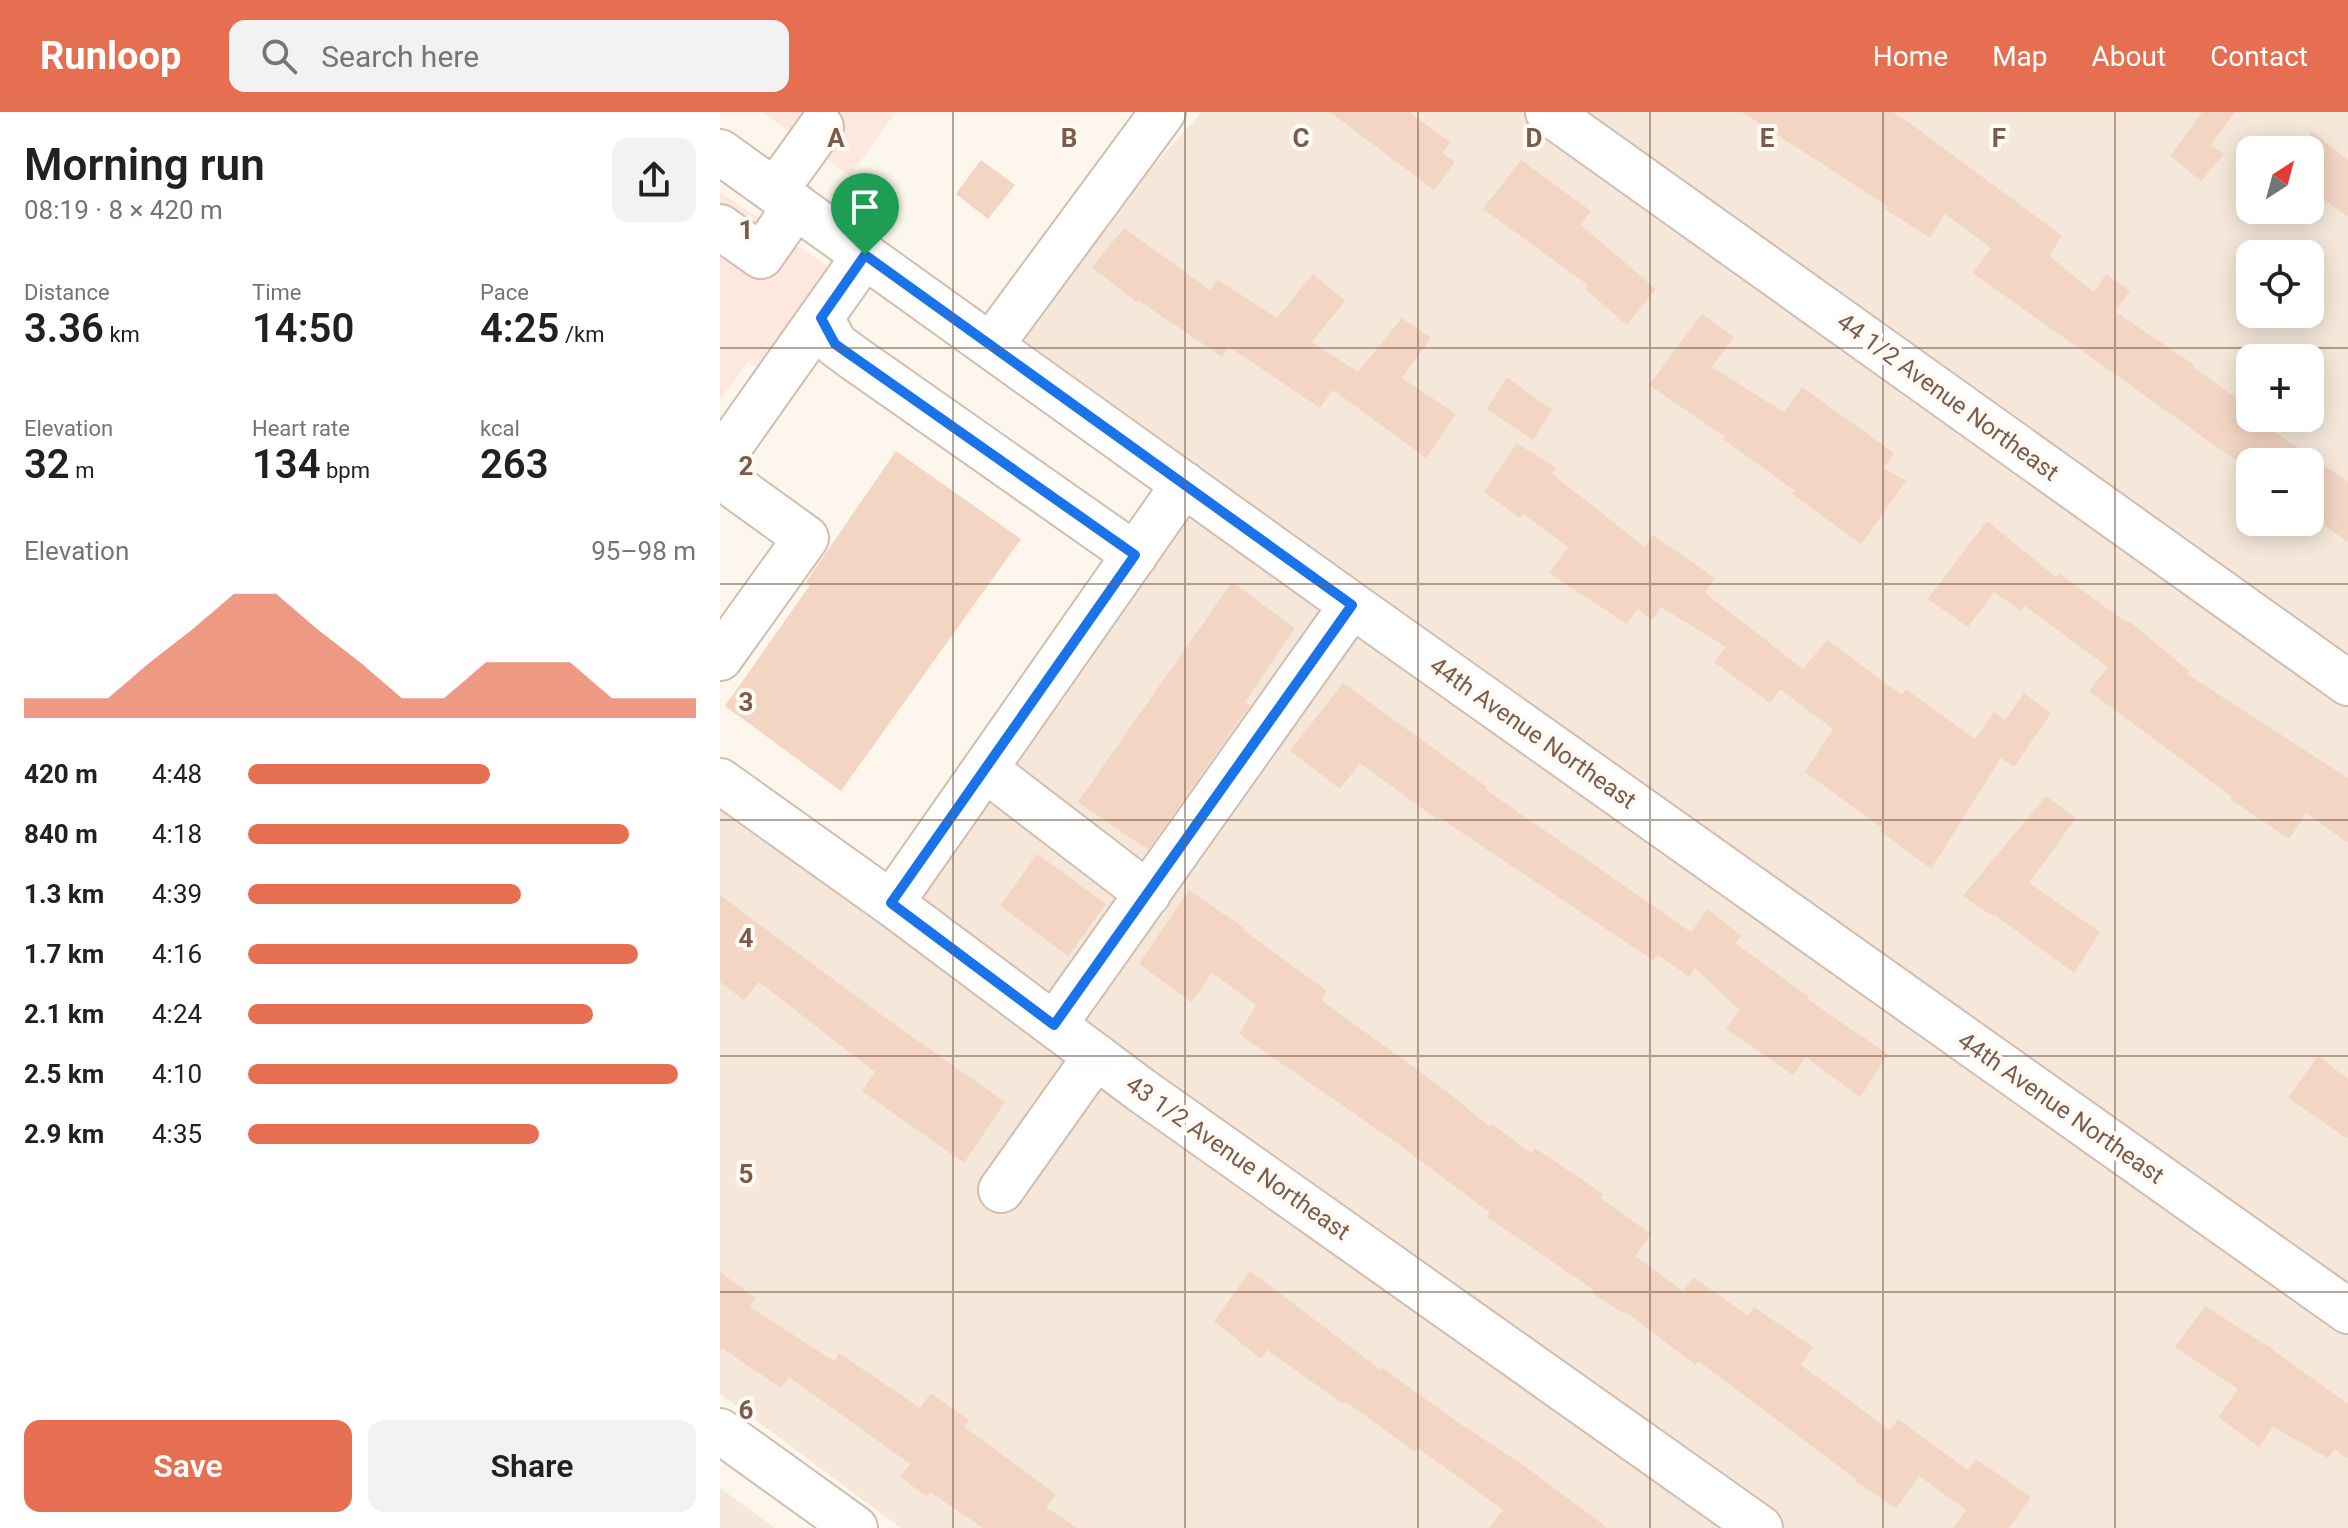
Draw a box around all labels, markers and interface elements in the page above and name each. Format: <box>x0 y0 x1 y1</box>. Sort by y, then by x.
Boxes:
search box <box>229 20 789 92</box>
text: Runloop <box>40 34 181 78</box>
icon: search <box>257 34 301 78</box>
text: Search here <box>321 39 479 74</box>
text: Home <box>1873 40 1948 73</box>
text: Map <box>1992 40 2048 73</box>
text: About <box>2092 40 2166 73</box>
text: Contact <box>2210 40 2308 73</box>
text: A <box>827 123 845 153</box>
text: B <box>1061 123 1077 153</box>
text: C <box>1292 123 1310 153</box>
text: D <box>1526 123 1542 153</box>
text: E <box>1760 123 1775 153</box>
text: F <box>1992 123 2006 153</box>
north arrow <box>2236 136 2324 224</box>
map controls <box>2236 136 2324 536</box>
button: share <box>612 138 696 222</box>
text: Morning run <box>24 139 265 191</box>
pin <box>831 173 899 255</box>
icon: arrive <box>843 185 887 229</box>
text: 08:19 · 8 × 420 m <box>24 195 223 225</box>
text: 1 <box>739 215 753 245</box>
button: locate <box>2236 240 2324 328</box>
text: Distance <box>24 280 110 305</box>
text: Time <box>252 280 301 305</box>
text: Pace <box>480 280 529 305</box>
text: 3.36 <box>24 305 104 352</box>
text: 14:50 <box>252 305 354 352</box>
text: 4:25 <box>480 305 559 352</box>
street label: 44 1/2 Avenue Northeast <box>1832 307 2064 487</box>
text: km <box>104 322 140 347</box>
text: /km <box>559 322 604 347</box>
button: + <box>2236 344 2324 432</box>
text: Elevation <box>24 416 113 441</box>
text: Heart rate <box>252 416 350 441</box>
text: kcal <box>480 416 520 441</box>
text: 32 <box>24 441 70 488</box>
text: 134 <box>252 441 321 488</box>
text: 263 <box>480 441 549 488</box>
button: − <box>2236 448 2324 536</box>
text: 2 <box>739 451 753 481</box>
text: m <box>70 458 94 483</box>
text: bpm <box>321 458 370 483</box>
text: Elevation <box>24 536 129 566</box>
text: 95–98 m <box>591 536 696 566</box>
street label: 44th Avenue Northeast <box>1425 651 1642 815</box>
text: 3 <box>739 687 753 717</box>
text: 420 m <box>24 759 98 789</box>
text: 4:48 <box>152 759 202 789</box>
text: 840 m <box>24 819 98 849</box>
text: 4:18 <box>152 819 202 849</box>
text: 1.3 km <box>24 879 104 909</box>
text: 4:39 <box>152 879 202 909</box>
text: 4 <box>739 923 754 953</box>
text: 1.7 km <box>24 939 104 969</box>
text: 4:16 <box>152 939 202 969</box>
text: 2.1 km <box>24 999 104 1029</box>
text: 4:24 <box>152 999 202 1029</box>
street label: 44th Avenue Northeast <box>1953 1026 2170 1190</box>
text: 2.5 km <box>24 1059 104 1089</box>
text: 4:10 <box>152 1059 202 1089</box>
street label: 43 1/2 Avenue Northeast <box>1121 1070 1355 1246</box>
text: 2.9 km <box>24 1119 104 1149</box>
text: 4:35 <box>152 1119 202 1149</box>
text: 5 <box>739 1159 753 1189</box>
text: 6 <box>739 1395 754 1425</box>
button: Save <box>24 1420 352 1512</box>
button: Share <box>368 1420 696 1512</box>

